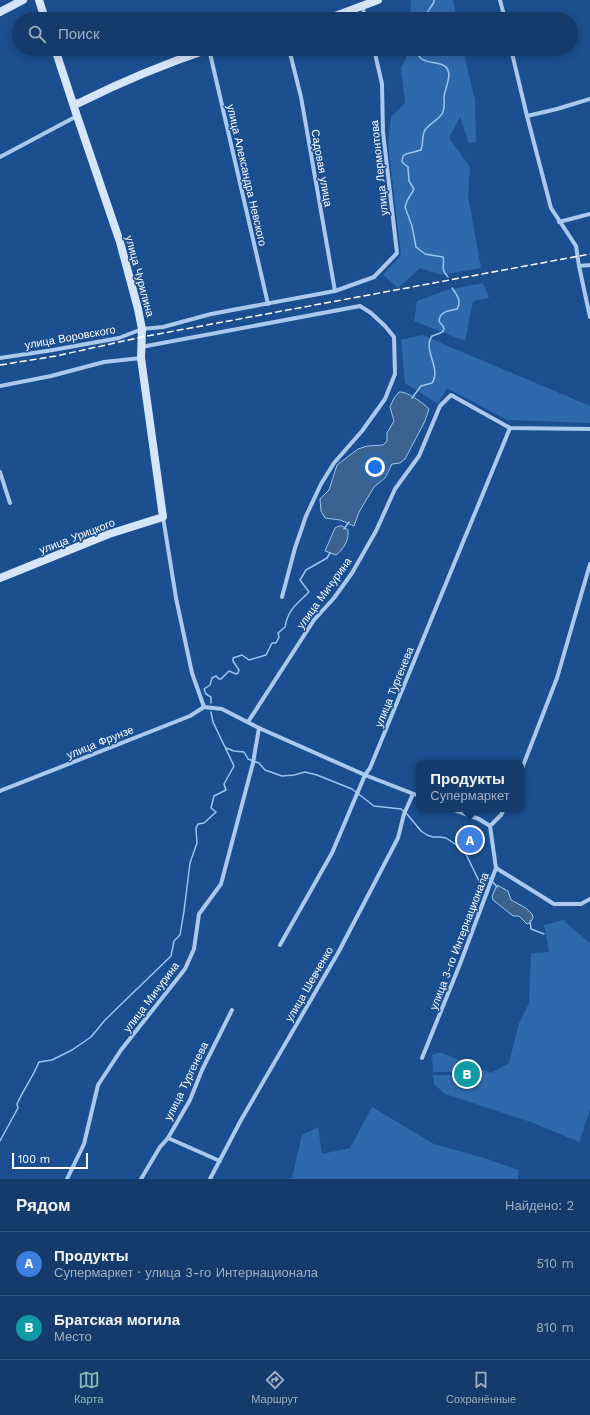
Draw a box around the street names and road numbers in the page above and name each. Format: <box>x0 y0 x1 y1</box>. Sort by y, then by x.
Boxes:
street label: улица Александра Невского <box>224 103 269 247</box>
street label: улица Лермонтова <box>368 119 391 216</box>
street label: Садовая улица <box>308 128 335 209</box>
street label: улица Чурилина <box>122 234 157 319</box>
street label: улица Воровского <box>24 323 116 352</box>
street label: улица Урицкого <box>38 516 117 557</box>
street label: улица Мичурина <box>294 554 355 631</box>
street label: улица Тургенева <box>372 644 417 729</box>
street label: улица Фрунзе <box>65 723 136 762</box>
street label: улица 3-го Интернационала <box>427 870 492 1012</box>
street label: улица Шевченко <box>283 944 336 1024</box>
street label: улица Мичурина <box>121 959 183 1035</box>
street label: улица Тургенева <box>162 1039 211 1122</box>

